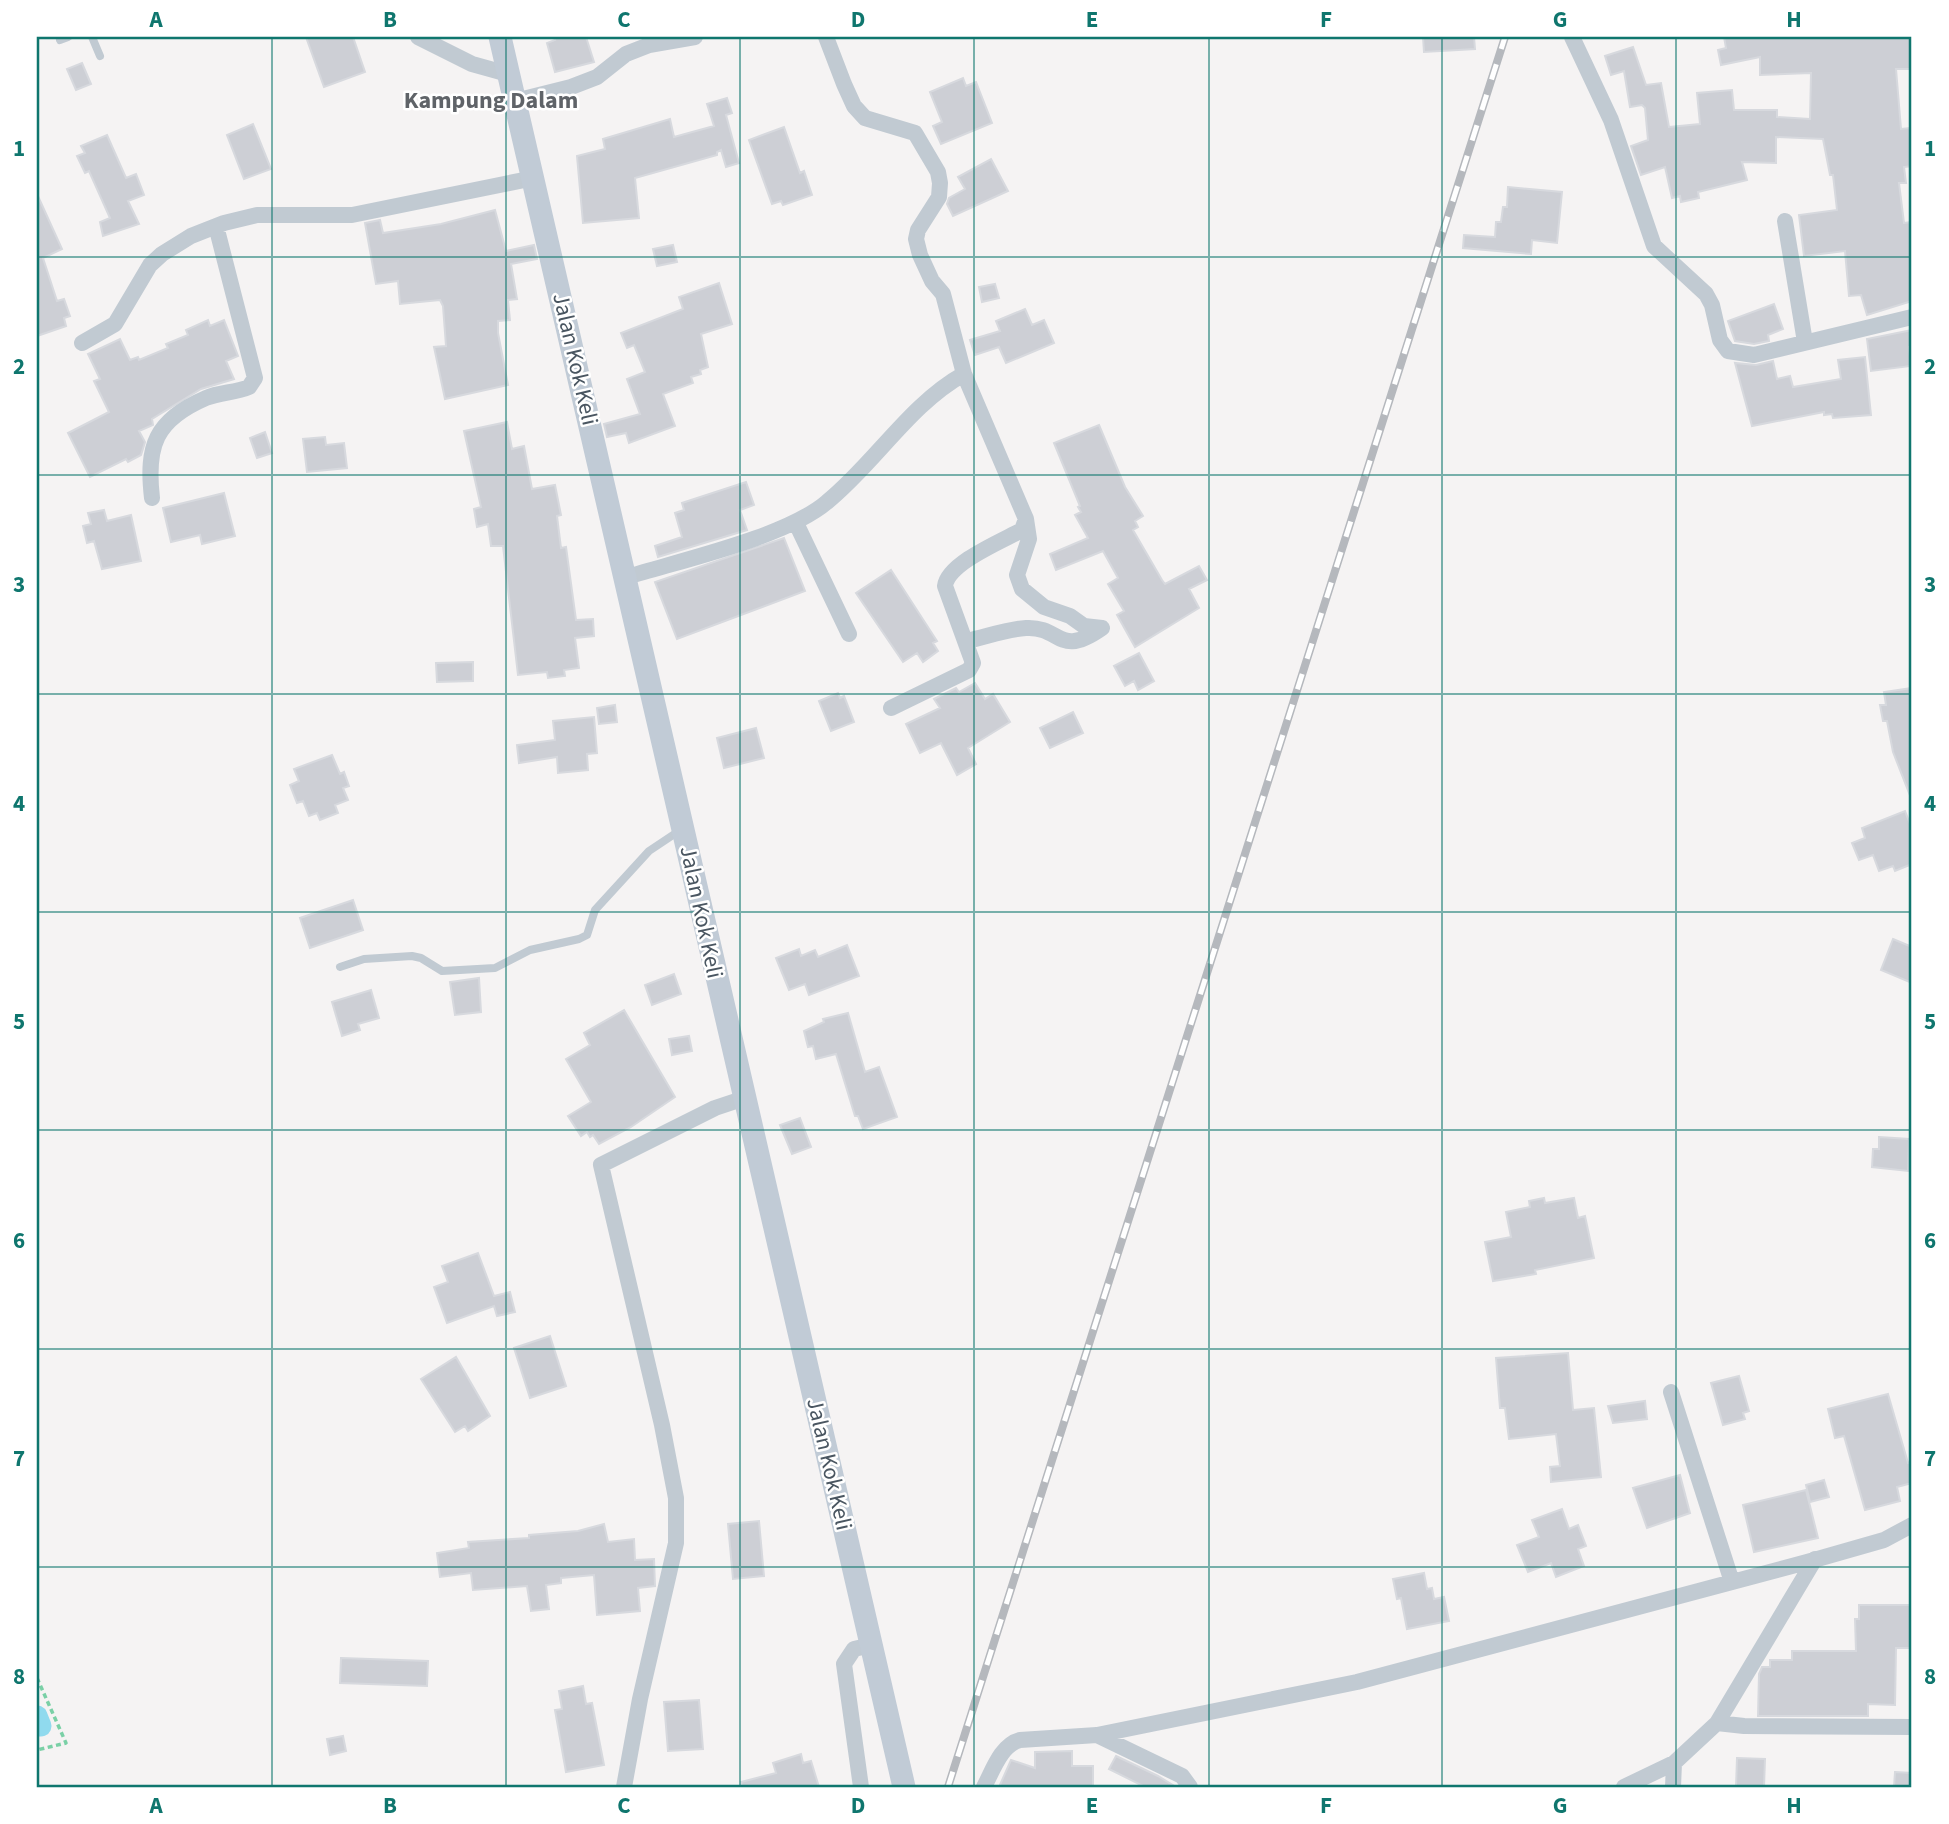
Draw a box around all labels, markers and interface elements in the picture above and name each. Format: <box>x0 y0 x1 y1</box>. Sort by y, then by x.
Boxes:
text: A <box>148 3 163 36</box>
text: B <box>383 3 397 36</box>
text: C <box>617 3 631 36</box>
text: D <box>851 3 865 36</box>
text: E <box>1086 3 1098 36</box>
text: F <box>1320 3 1332 36</box>
text: G <box>1553 3 1567 36</box>
text: H <box>1786 3 1802 36</box>
district label: Kampung Dalam <box>404 83 578 118</box>
text: 1 <box>13 132 25 165</box>
text: 1 <box>1924 132 1936 165</box>
street label: Jalan Kok Keli <box>544 290 607 429</box>
text: 2 <box>13 350 25 383</box>
text: 2 <box>1924 350 1936 383</box>
text: 3 <box>13 568 25 601</box>
text: 3 <box>1924 568 1936 601</box>
text: 4 <box>13 787 25 820</box>
text: 4 <box>1924 787 1936 820</box>
street label: Jalan Kok Keli <box>671 843 732 982</box>
text: 5 <box>13 1005 25 1038</box>
text: 5 <box>1924 1005 1936 1038</box>
text: 6 <box>13 1224 25 1257</box>
text: 6 <box>1924 1224 1936 1257</box>
street label: Jalan Kok Keli <box>798 1395 861 1534</box>
text: 7 <box>13 1442 25 1475</box>
text: 7 <box>1924 1442 1936 1475</box>
text: 8 <box>13 1660 25 1693</box>
text: 8 <box>1924 1660 1936 1693</box>
text: A <box>148 1789 163 1822</box>
text: B <box>383 1789 397 1822</box>
text: C <box>617 1789 631 1822</box>
text: D <box>851 1789 865 1822</box>
text: E <box>1086 1789 1098 1822</box>
text: F <box>1320 1789 1332 1822</box>
text: G <box>1553 1789 1567 1822</box>
text: H <box>1786 1789 1802 1822</box>

